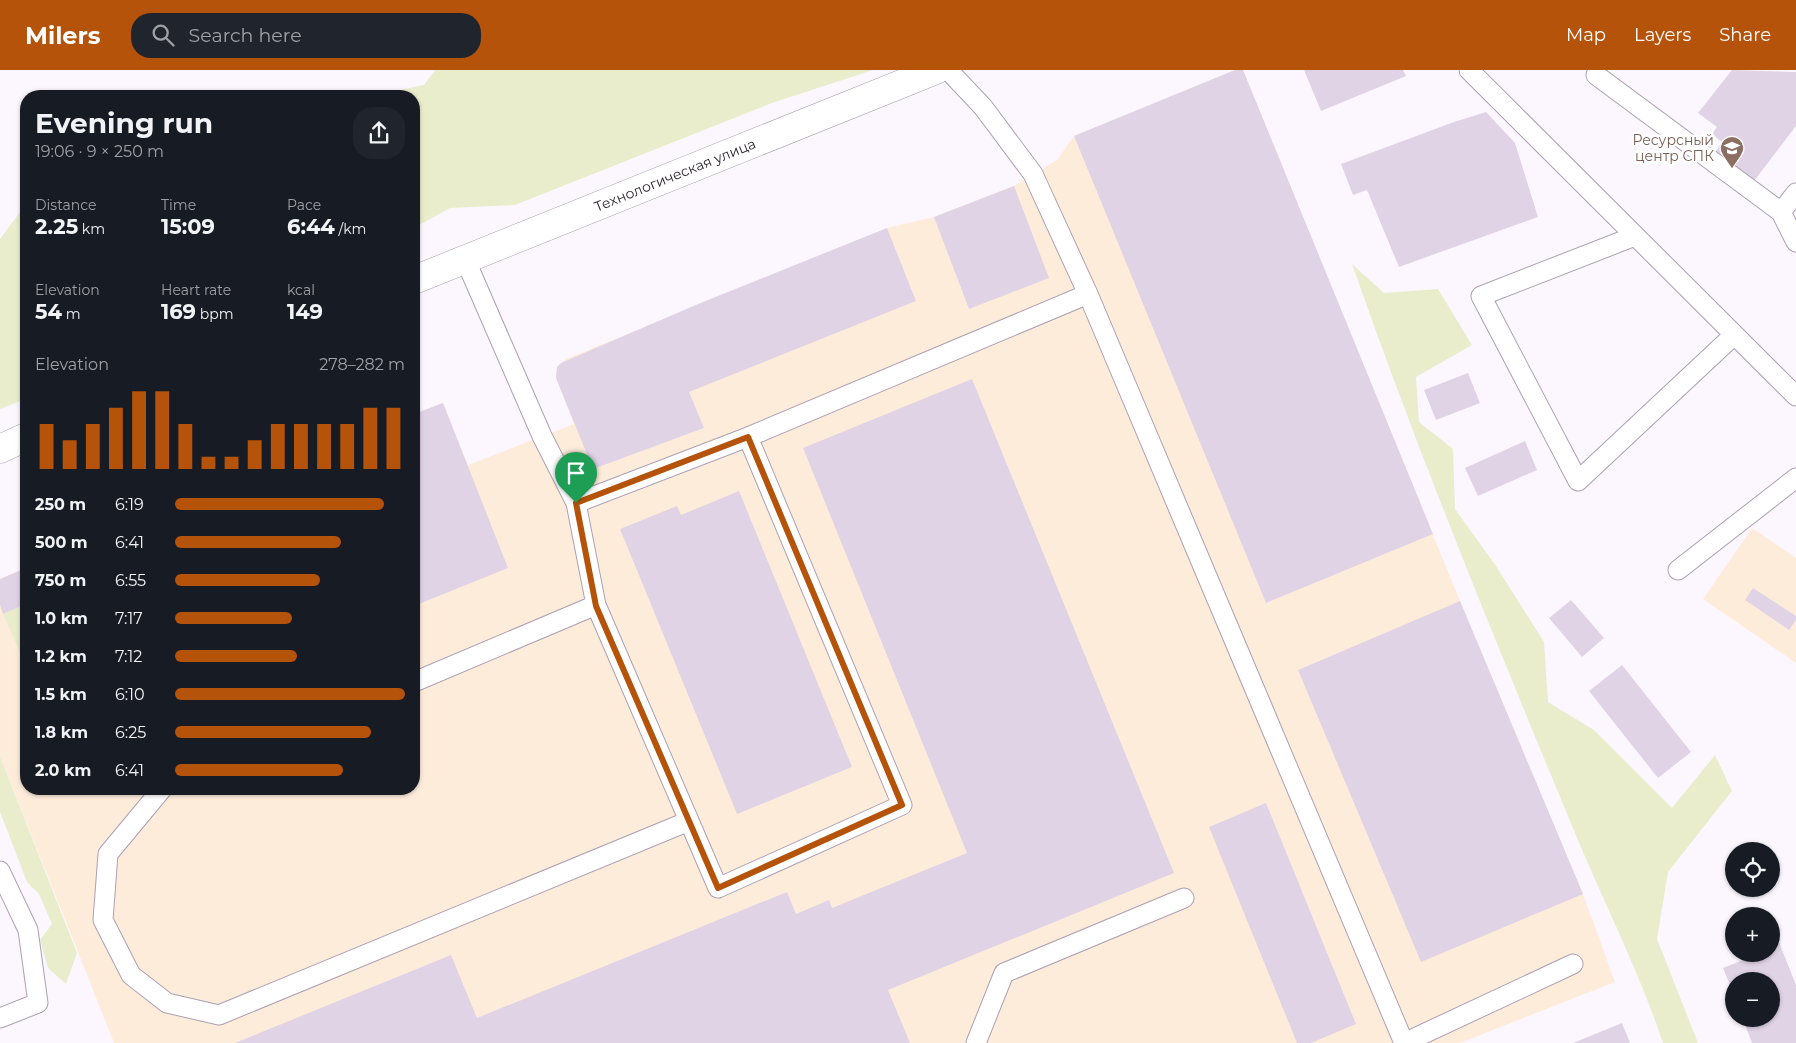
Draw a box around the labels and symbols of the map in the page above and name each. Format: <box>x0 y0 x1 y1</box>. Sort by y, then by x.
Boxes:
place label: Ресурсный центр СПК <box>1632 131 1714 165</box>
street label: Технологическая улица <box>592 134 758 216</box>
school or university icon: Ресурсный центр СПК <box>1719 135 1745 169</box>
pin <box>555 452 597 503</box>

